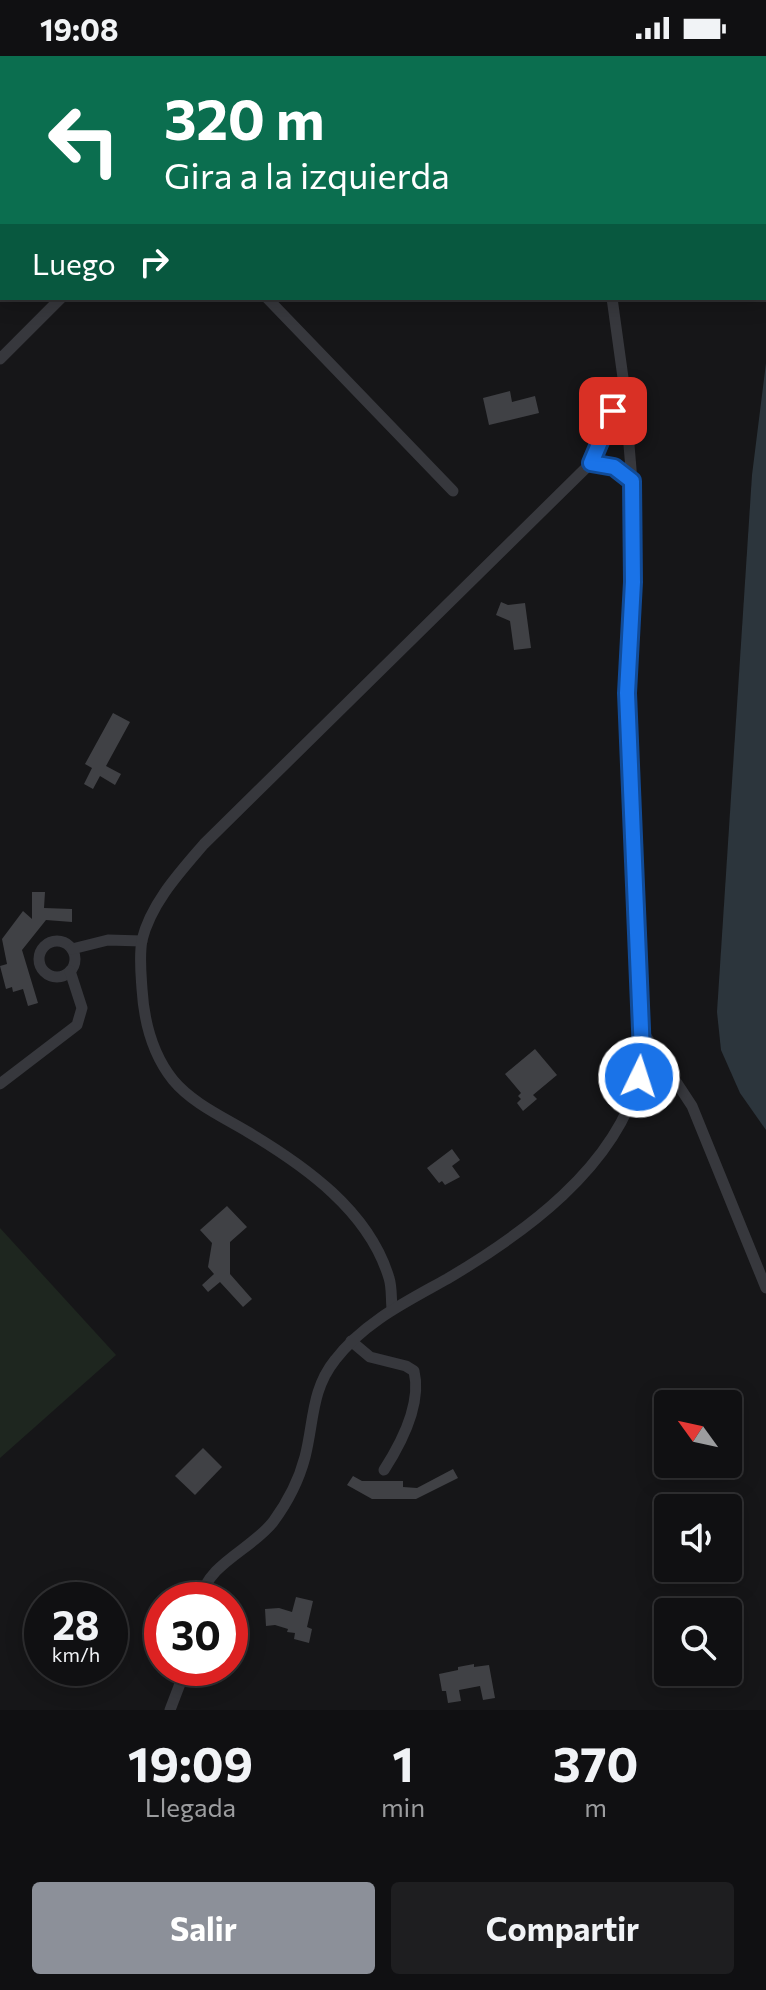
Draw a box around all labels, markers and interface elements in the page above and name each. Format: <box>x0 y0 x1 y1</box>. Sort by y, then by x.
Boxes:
text: 19:08 <box>40 10 119 47</box>
text: 320 m <box>164 83 325 152</box>
icon: left <box>32 88 136 192</box>
text: Gira a la izquierda <box>164 152 450 196</box>
icon: right <box>132 240 176 284</box>
text: Luego <box>32 244 116 281</box>
pin <box>579 377 647 445</box>
icon: arrive <box>591 389 635 433</box>
position arrow <box>597 1035 681 1119</box>
north arrow <box>654 1390 742 1478</box>
map controls <box>654 1390 742 1686</box>
button: sound <box>654 1494 742 1582</box>
speed limit sign: 30 <box>144 1582 248 1686</box>
button: search <box>654 1598 742 1686</box>
text: 28 <box>52 1599 100 1648</box>
text: km/h <box>52 1642 100 1666</box>
text: 19:09 <box>128 1733 253 1792</box>
text: 1 <box>392 1733 414 1792</box>
text: 370 <box>553 1733 638 1792</box>
text: Llegada <box>145 1791 236 1822</box>
text: min <box>381 1791 425 1822</box>
text: m <box>584 1791 607 1822</box>
button: Salir <box>32 1882 375 1974</box>
button: Compartir <box>391 1882 734 1974</box>

